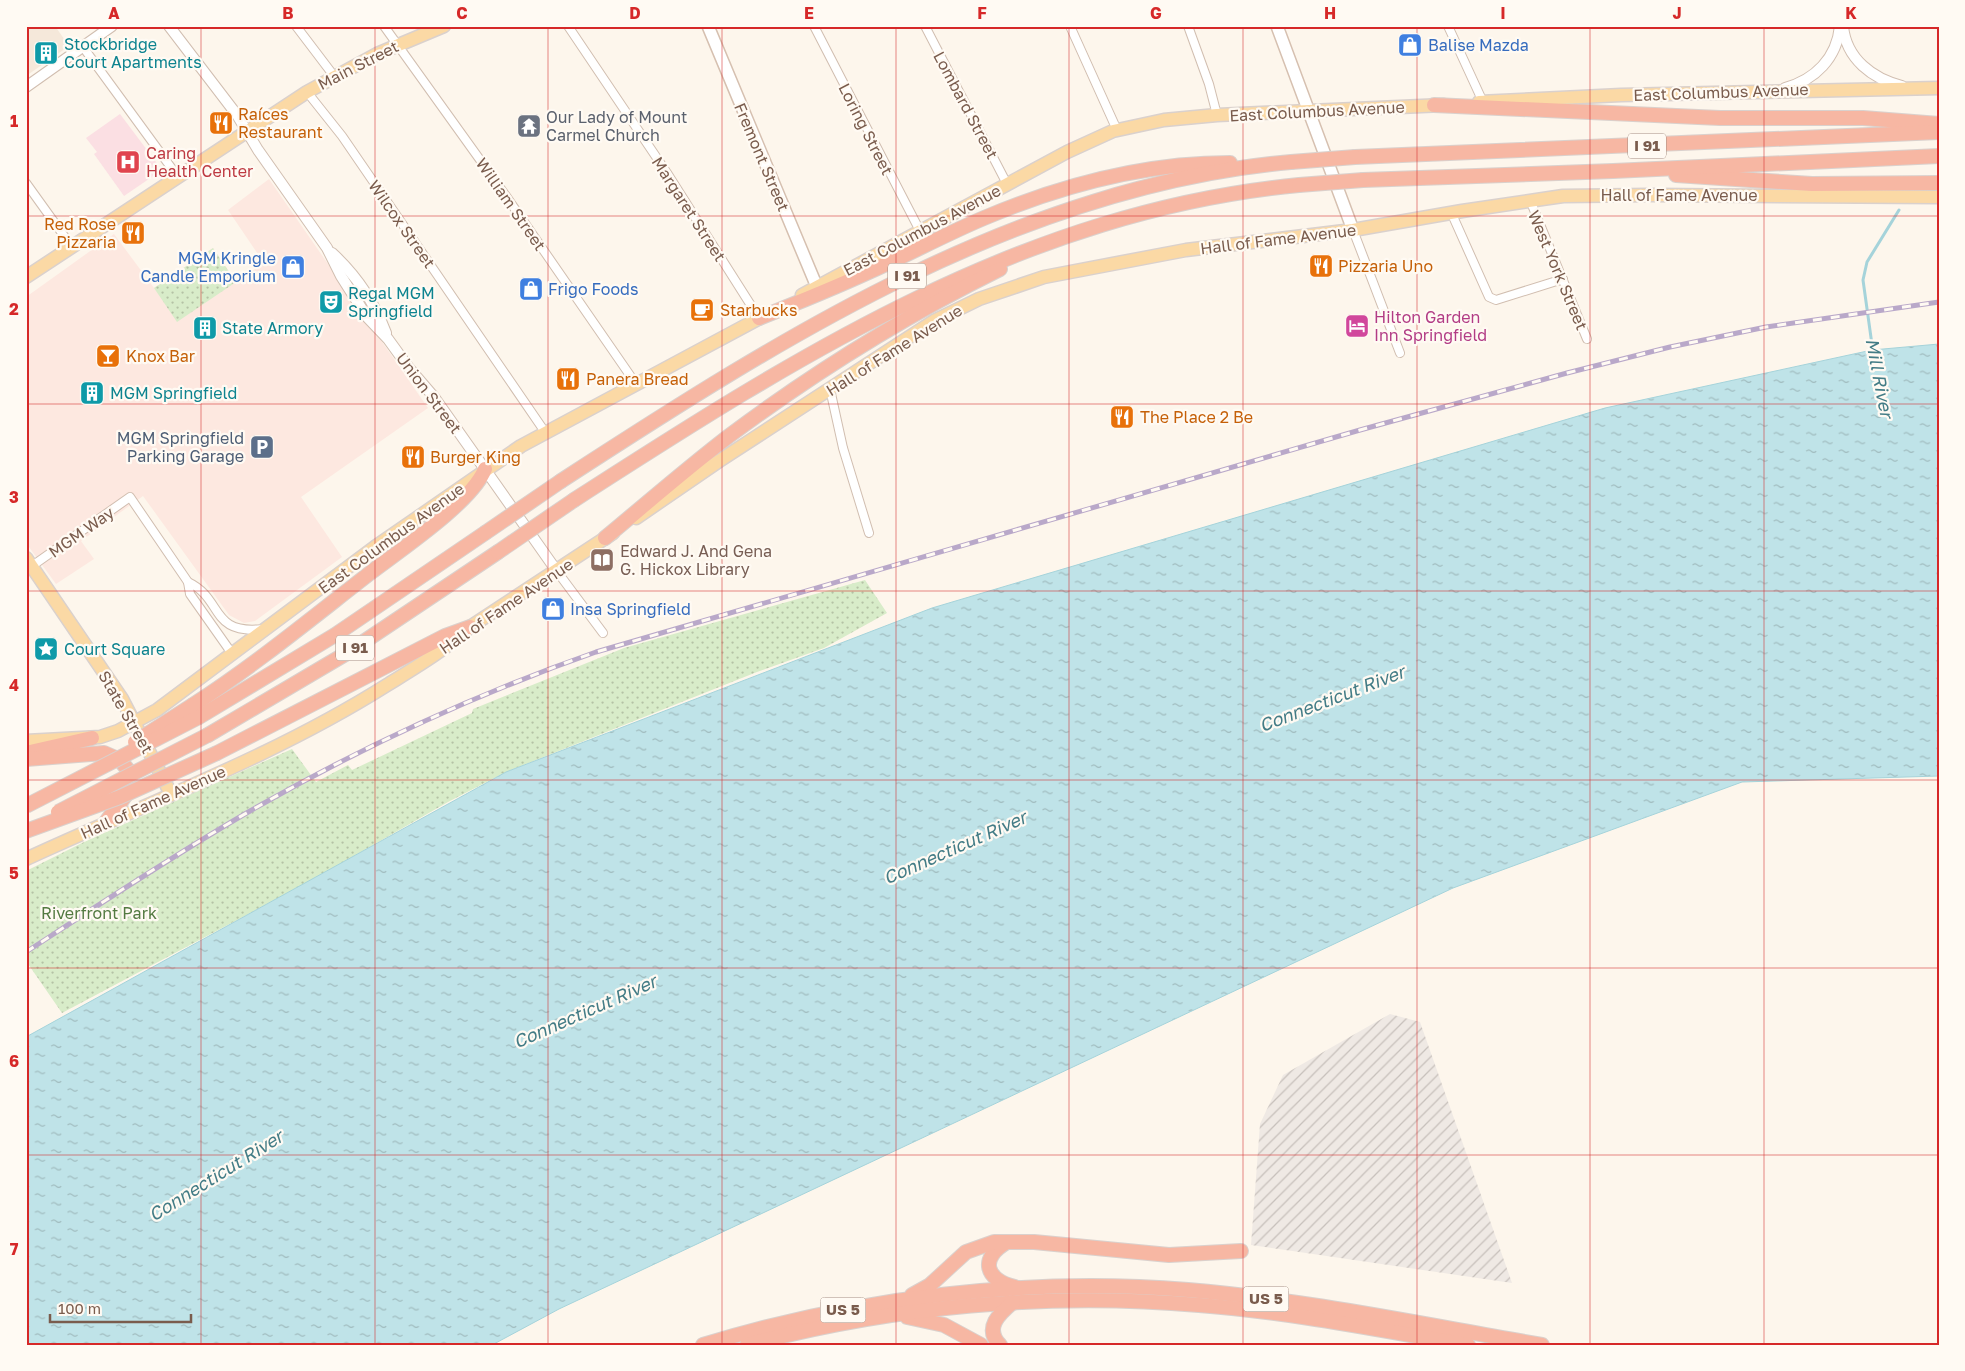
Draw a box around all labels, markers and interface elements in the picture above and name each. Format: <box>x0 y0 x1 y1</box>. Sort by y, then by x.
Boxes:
text: A <box>108 3 120 23</box>
text: B <box>282 3 294 23</box>
text: C <box>456 3 468 23</box>
text: D <box>629 3 641 23</box>
text: E <box>804 3 814 23</box>
text: F <box>977 3 987 23</box>
text: G <box>1150 3 1162 23</box>
text: H <box>1324 3 1336 23</box>
text: I <box>1500 3 1506 23</box>
text: J <box>1672 3 1682 23</box>
text: K <box>1845 3 1857 23</box>
shop icon: Balise Mazda <box>1397 32 1423 58</box>
place label: Stockbridge Court Apartments <box>64 34 202 72</box>
place label: Balise Mazda <box>1428 35 1529 55</box>
street label: Main Street <box>314 36 402 94</box>
building icon: Stockbridge Court Apartments <box>33 40 59 66</box>
street label: Lombard Street <box>929 48 1003 162</box>
street label: East Columbus Avenue <box>1633 79 1809 105</box>
street label: Loring Street <box>834 80 898 178</box>
street label: East Columbus Avenue <box>1229 96 1405 126</box>
street label: Fremont Street <box>730 100 794 214</box>
place label: Raíces Restaurant <box>238 104 323 142</box>
place label: Our Lady of Mount Carmel Church <box>546 107 687 145</box>
restaurant icon: Raíces Restaurant <box>208 110 234 136</box>
text: 1 <box>10 111 18 131</box>
temple icon: Our Lady of Mount Carmel Church <box>516 113 542 139</box>
road number: I 91 <box>1628 134 1666 158</box>
place label: Caring Health Center <box>146 143 253 181</box>
hospital icon: Caring Health Center <box>115 149 141 175</box>
street label: Margaret Street <box>648 153 730 265</box>
street label: William Street <box>472 154 550 254</box>
street label: Wilcox Street <box>364 176 440 272</box>
street label: East Columbus Avenue <box>840 180 1004 280</box>
street label: Hall of Fame Avenue <box>1601 185 1757 205</box>
street label: West York Street <box>1524 207 1592 333</box>
place label: Red Rose Pizzaria <box>44 214 116 252</box>
restaurant icon: Red Rose Pizzaria <box>120 220 146 246</box>
street label: Hall of Fame Avenue <box>1199 220 1357 258</box>
place label: MGM Kringle Candle Emporium <box>140 248 276 286</box>
restaurant icon: Pizzaria Uno <box>1308 253 1334 279</box>
shop icon: MGM Kringle Candle Emporium <box>280 254 306 280</box>
place label: Pizzaria Uno <box>1338 256 1433 276</box>
road number: I 91 <box>888 264 926 288</box>
shop icon: Frigo Foods <box>518 276 544 302</box>
place label: Frigo Foods <box>548 279 638 299</box>
place label: Regal MGM Springfield <box>348 283 435 321</box>
theatre icon: Regal MGM Springfield <box>318 289 344 315</box>
cafe icon: Starbucks <box>689 297 715 323</box>
text: 2 <box>9 299 19 319</box>
place label: Starbucks <box>720 300 797 320</box>
street label: Hall of Fame Avenue <box>822 300 966 400</box>
place label: Hilton Garden Inn Springfield <box>1374 307 1487 345</box>
hotel icon: Hilton Garden Inn Springfield <box>1344 313 1370 339</box>
building icon: State Armory <box>192 315 218 341</box>
place label: State Armory <box>222 318 323 338</box>
water label: Mill River <box>1861 336 1899 422</box>
bar icon: Knox Bar <box>95 343 121 369</box>
place label: Knox Bar <box>126 346 195 366</box>
street label: Union Street <box>392 348 466 438</box>
restaurant icon: Panera Bread <box>555 366 581 392</box>
place label: Panera Bread <box>586 369 689 389</box>
building icon: MGM Springfield <box>79 380 105 406</box>
place label: MGM Springfield <box>110 383 237 403</box>
restaurant icon: The Place 2 Be <box>1109 404 1135 430</box>
place label: The Place 2 Be <box>1140 407 1253 427</box>
place label: MGM Springfield Parking Garage <box>117 428 244 466</box>
parking icon: MGM Springfield Parking Garage <box>249 434 275 460</box>
restaurant icon: Burger King <box>400 444 426 470</box>
place label: Burger King <box>430 447 521 467</box>
street label: East Columbus Avenue <box>314 478 468 598</box>
text: 3 <box>9 487 19 507</box>
street label: MGM Way <box>44 502 118 562</box>
place label: Edward J. And Gena G. Hickox Library <box>620 541 772 579</box>
library icon: Edward J. And Gena G. Hickox Library <box>589 547 615 573</box>
street label: Hall of Fame Avenue <box>435 554 577 658</box>
shop icon: Insa Springfield <box>540 596 566 622</box>
place label: Insa Springfield <box>570 599 691 619</box>
place icon: Court Square <box>33 636 59 662</box>
road number: I 91 <box>336 636 374 660</box>
place label: Court Square <box>64 639 165 659</box>
water label: Connecticut River <box>1256 659 1410 736</box>
street label: State Street <box>94 667 158 757</box>
text: 4 <box>9 675 19 695</box>
street label: Hall of Fame Avenue <box>77 761 229 843</box>
water label: Connecticut River <box>880 804 1032 888</box>
text: 5 <box>9 863 19 883</box>
park label: Riverfront Park <box>41 903 157 923</box>
water label: Connecticut River <box>510 968 662 1052</box>
text: 6 <box>9 1051 19 1071</box>
water label: Connecticut River <box>144 1123 289 1225</box>
text: 7 <box>10 1239 19 1259</box>
road number: US 5 <box>1244 1286 1288 1312</box>
scale bar <box>50 1291 191 1323</box>
road number: US 5 <box>820 1298 866 1322</box>
text: 100 m <box>58 1299 101 1317</box>

